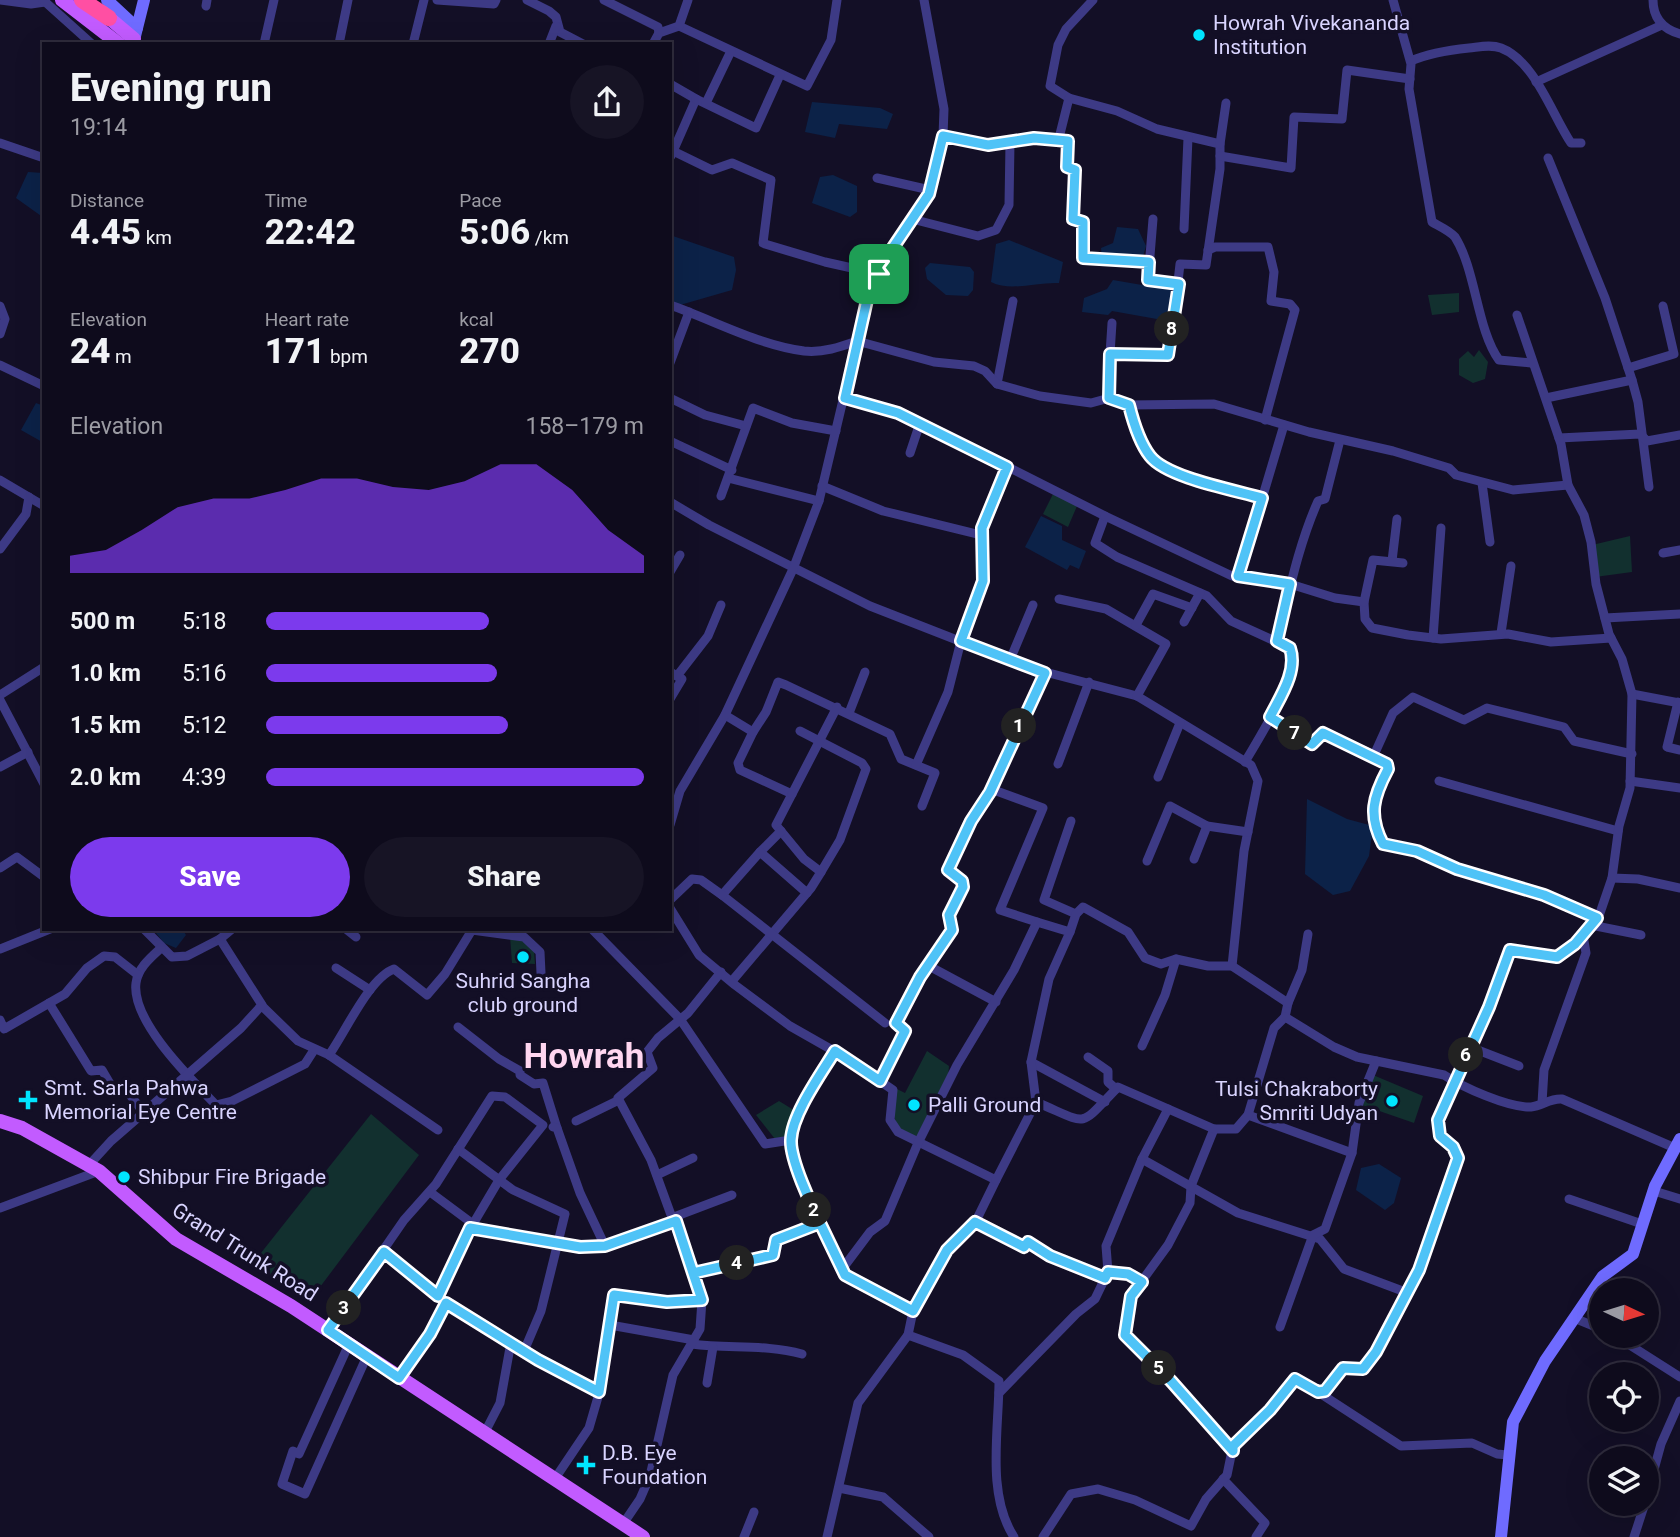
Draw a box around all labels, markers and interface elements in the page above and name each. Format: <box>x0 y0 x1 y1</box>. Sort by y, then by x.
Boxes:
place label: Howrah Vivekananda Institution <box>1213 11 1410 59</box>
marker: Howrah Vivekananda Institution <box>1191 27 1207 43</box>
button: share <box>570 65 644 139</box>
text: Evening run <box>70 66 272 110</box>
text: 19:14 <box>70 114 127 141</box>
text: Distance <box>70 189 144 212</box>
text: Time <box>265 189 307 212</box>
text: Pace <box>459 189 502 212</box>
text: 4.45 <box>70 212 141 253</box>
text: 22:42 <box>265 212 356 253</box>
text: 5:06 <box>459 212 530 253</box>
text: km <box>141 226 172 249</box>
text: /km <box>530 226 569 249</box>
pin <box>849 244 909 304</box>
icon: arrive <box>860 255 898 293</box>
text: Elevation <box>70 308 147 331</box>
text: Heart rate <box>265 308 349 331</box>
text: kcal <box>459 308 494 331</box>
pin: 8 <box>1154 312 1190 346</box>
text: 8 <box>1166 317 1177 340</box>
text: 24 <box>70 331 110 372</box>
text: 171 <box>265 331 325 372</box>
text: 270 <box>459 331 520 372</box>
text: m <box>110 345 132 368</box>
text: bpm <box>325 345 368 368</box>
text: Elevation <box>70 413 163 440</box>
text: 158–179 m <box>525 413 644 440</box>
text: 500 m <box>70 608 135 635</box>
text: 5:18 <box>182 608 226 635</box>
text: 1.0 km <box>70 660 141 687</box>
text: 5:16 <box>182 660 226 687</box>
pin: 1 <box>1002 708 1036 744</box>
text: 1.5 km <box>70 712 141 739</box>
text: 5:12 <box>182 712 226 739</box>
text: 1 <box>1013 714 1024 737</box>
pin: 7 <box>1278 716 1312 750</box>
text: 7 <box>1289 721 1300 744</box>
text: 2.0 km <box>70 764 141 791</box>
text: 4:39 <box>182 764 226 791</box>
button: Save <box>70 837 350 917</box>
button: Share <box>364 837 644 917</box>
marker: Suhrid Sangha club ground <box>515 949 531 965</box>
place label: Suhrid Sangha club ground <box>455 969 591 1017</box>
district label: Howrah <box>524 1036 644 1077</box>
pin: 6 <box>1448 1038 1484 1072</box>
text: 6 <box>1460 1043 1471 1066</box>
place label: Smt. Sarla Pahwa Memorial Eye Centre <box>44 1076 237 1124</box>
place label: Tulsi Chakraborty Smriti Udyan <box>1215 1077 1378 1125</box>
marker: Smt. Sarla Pahwa Memorial Eye Centre <box>18 1090 38 1110</box>
place label: Palli Ground <box>928 1093 1041 1117</box>
marker: Tulsi Chakraborty Smriti Udyan <box>1384 1093 1400 1109</box>
marker: Palli Ground <box>906 1097 922 1113</box>
place label: Shibpur Fire Brigade <box>138 1165 326 1189</box>
marker: Shibpur Fire Brigade <box>116 1169 132 1185</box>
pin: 2 <box>796 1192 832 1228</box>
street label: Grand Trunk Road <box>168 1198 322 1306</box>
text: 2 <box>808 1198 819 1221</box>
pin: 4 <box>720 1246 754 1280</box>
text: 4 <box>731 1251 742 1274</box>
north arrow <box>1589 1278 1659 1348</box>
map controls <box>1589 1278 1659 1516</box>
pin: 3 <box>326 1290 362 1326</box>
text: 3 <box>338 1296 349 1319</box>
pin: 5 <box>1142 1350 1176 1386</box>
text: 5 <box>1153 1356 1164 1379</box>
button: locate <box>1589 1362 1659 1432</box>
place label: D.B. Eye Foundation <box>602 1441 707 1489</box>
button: layers <box>1589 1446 1659 1516</box>
marker: D.B. Eye Foundation <box>576 1455 596 1475</box>

